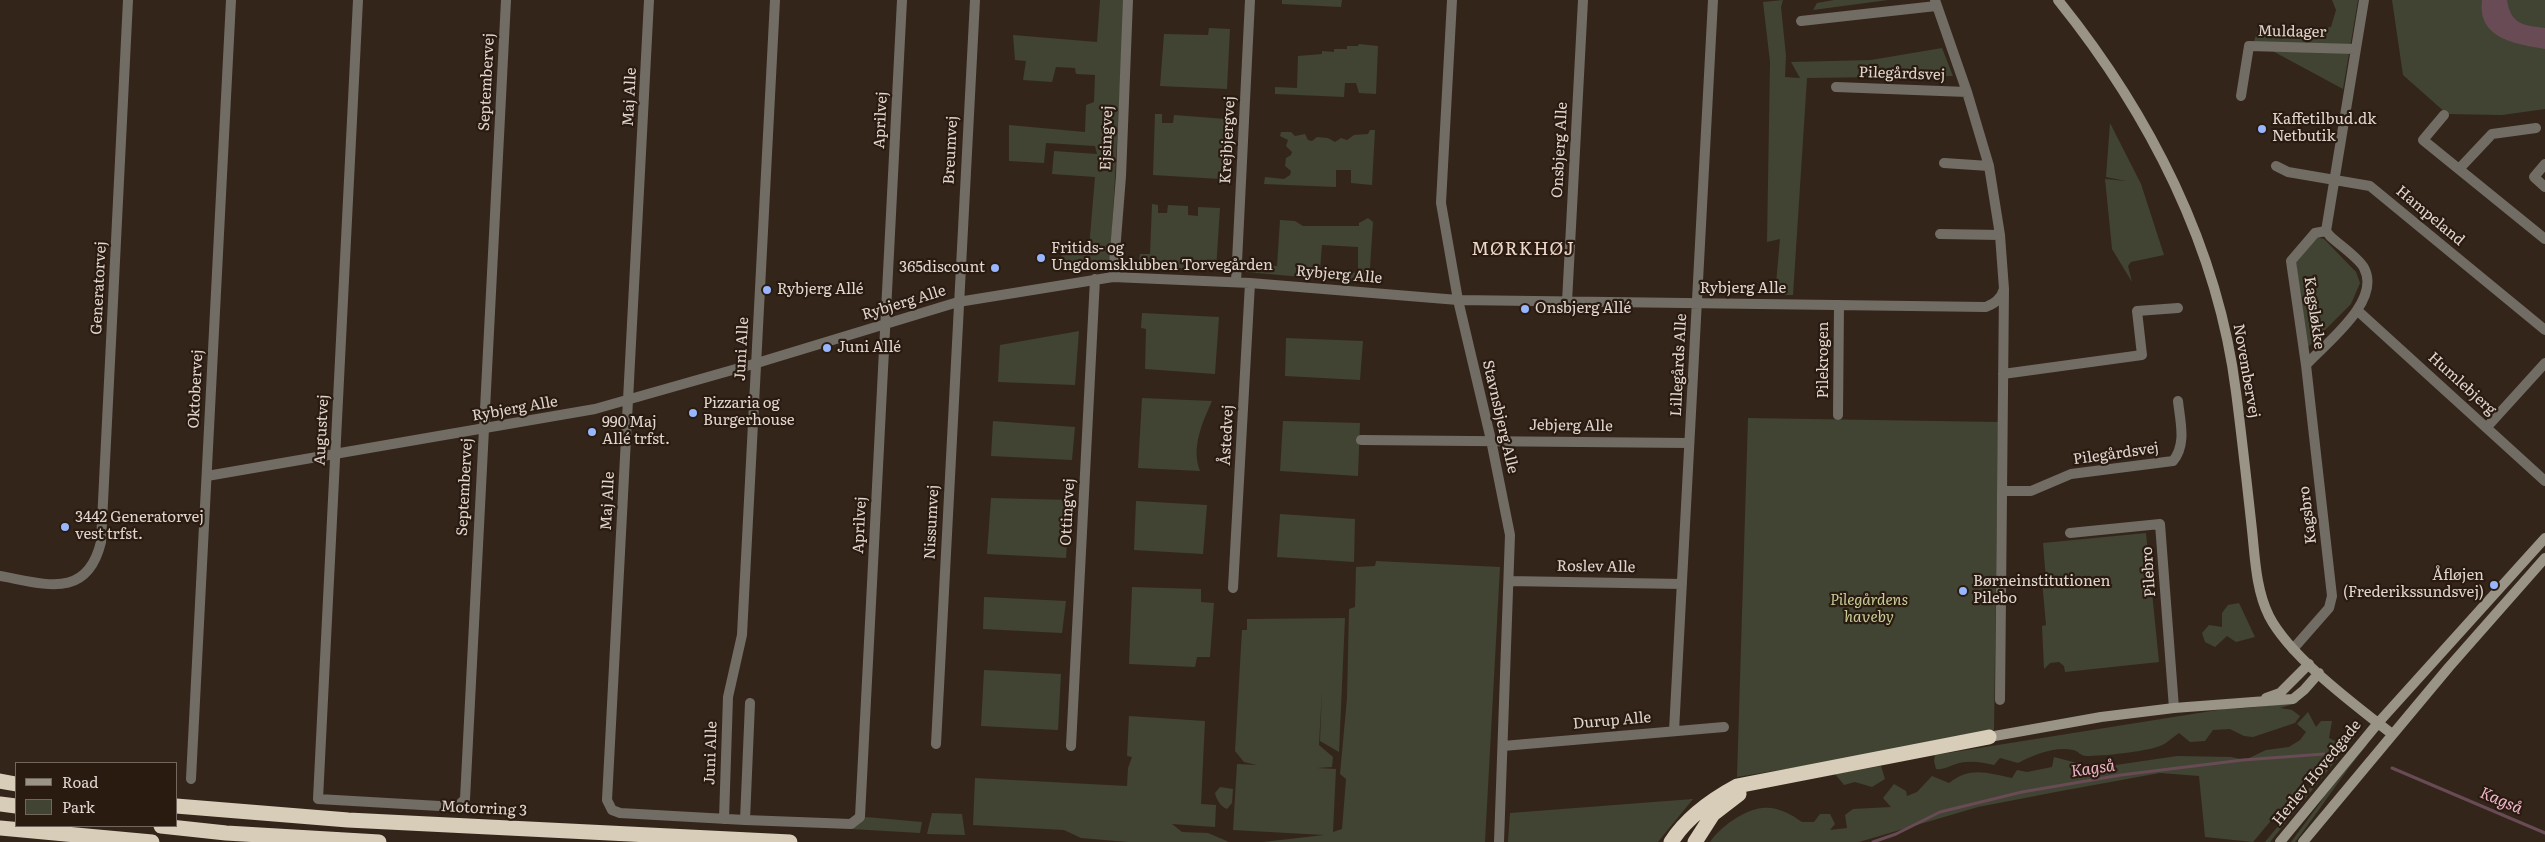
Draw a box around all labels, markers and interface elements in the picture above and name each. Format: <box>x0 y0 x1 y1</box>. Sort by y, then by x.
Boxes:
street label: Muldager <box>2257 22 2327 42</box>
street label: Septembervej <box>475 33 499 131</box>
street label: Pilegårdsvej <box>1858 63 1946 85</box>
street label: Maj Alle <box>619 67 641 127</box>
street label: Aprilvej <box>871 91 891 149</box>
street label: Krejbjergvej <box>1217 95 1239 185</box>
street label: Onsbjerg Alle <box>1548 101 1572 199</box>
street label: Ejsingvej <box>1097 105 1117 171</box>
place label: Kaffetilbud.dk Netbutik <box>2272 111 2376 146</box>
street label: Breumvej <box>940 115 962 185</box>
marker: Kaffetilbud.dk Netbutik <box>2256 123 2268 135</box>
street label: Hampeland <box>2392 182 2468 250</box>
district label: MØRKHØJ <box>1470 239 1576 261</box>
place label: Fritids- og Ungdomsklubben Torvegården <box>1051 240 1273 275</box>
street label: Generatorvej <box>88 241 110 335</box>
marker: Fritids- og Ungdomsklubben Torvegården <box>1035 252 1047 264</box>
place label: 365discount <box>899 259 985 277</box>
marker: 365discount <box>989 262 1001 274</box>
street label: Rybjerg Alle <box>1295 262 1383 288</box>
street label: Kagsløkke <box>2300 275 2328 351</box>
street label: Rybjerg Alle <box>1700 280 1786 298</box>
place label: Rybjerg Allé <box>777 281 864 299</box>
street label: Rybjerg Alle <box>860 282 948 324</box>
marker: Rybjerg Allé <box>761 284 773 296</box>
place label: Onsbjerg Allé <box>1535 300 1631 318</box>
marker: Onsbjerg Allé <box>1519 303 1531 315</box>
street label: Lillegårds Alle <box>1667 313 1691 417</box>
street label: Juni Alle <box>731 317 753 381</box>
street label: Pilekrogen <box>1815 322 1833 398</box>
street label: Novembervej <box>2229 322 2263 420</box>
place label: Juni Allé <box>837 339 901 357</box>
marker: Juni Allé <box>821 342 833 354</box>
street label: Oktobervej <box>185 349 207 429</box>
street label: Humlebjerg <box>2424 349 2500 419</box>
street label: Stavnsbjerg Alle <box>1478 359 1522 475</box>
street label: Rybjerg Alle <box>471 393 559 425</box>
street label: Augustvej <box>311 394 333 466</box>
place label: Pizzaria og Burgerhouse <box>703 395 795 430</box>
street label: Åstedvej <box>1216 404 1238 466</box>
marker: Pizzaria og Burgerhouse <box>687 407 699 419</box>
place label: 990 Maj Allé trfst. <box>602 414 670 449</box>
street label: Jebjerg Alle <box>1529 416 1613 436</box>
marker: 990 Maj Allé trfst. <box>586 426 598 438</box>
street label: Septembervej <box>453 438 477 536</box>
street label: Pilegårdsvej <box>2072 439 2160 469</box>
street label: Maj Alle <box>597 471 619 531</box>
street label: Ottingvej <box>1057 478 1079 546</box>
street label: Nissumvej <box>921 484 943 560</box>
street label: Kagsbro <box>2296 485 2320 545</box>
street label: Aprilvej <box>850 496 870 554</box>
place label: 3442 Generatorvej vest trfst. <box>75 509 204 544</box>
marker: 3442 Generatorvej vest trfst. <box>59 521 71 533</box>
street label: Pilebro <box>2138 546 2160 598</box>
street label: Roslev Alle <box>1556 557 1636 577</box>
place label: Åfløjen (Frederikssundsvej) <box>2343 567 2484 602</box>
place label: Børneinstitutionen Pilebo <box>1973 573 2110 608</box>
marker: Åfløjen (Frederikssundsvej) <box>2488 579 2500 591</box>
marker: Børneinstitutionen Pilebo <box>1957 585 1969 597</box>
park label: Pilegårdens haveby <box>1830 592 1908 627</box>
street label: Durup Alle <box>1572 709 1652 733</box>
street label: Herlev Hovedgade <box>2269 717 2365 829</box>
street label: Juni Alle <box>701 721 721 785</box>
water label: Kagså <box>2070 756 2116 782</box>
legend <box>15 762 178 827</box>
text: Road <box>62 770 98 793</box>
water label: Kagså <box>2477 783 2525 819</box>
text: Park <box>62 795 95 818</box>
street label: Motorring 3 <box>440 798 528 820</box>

